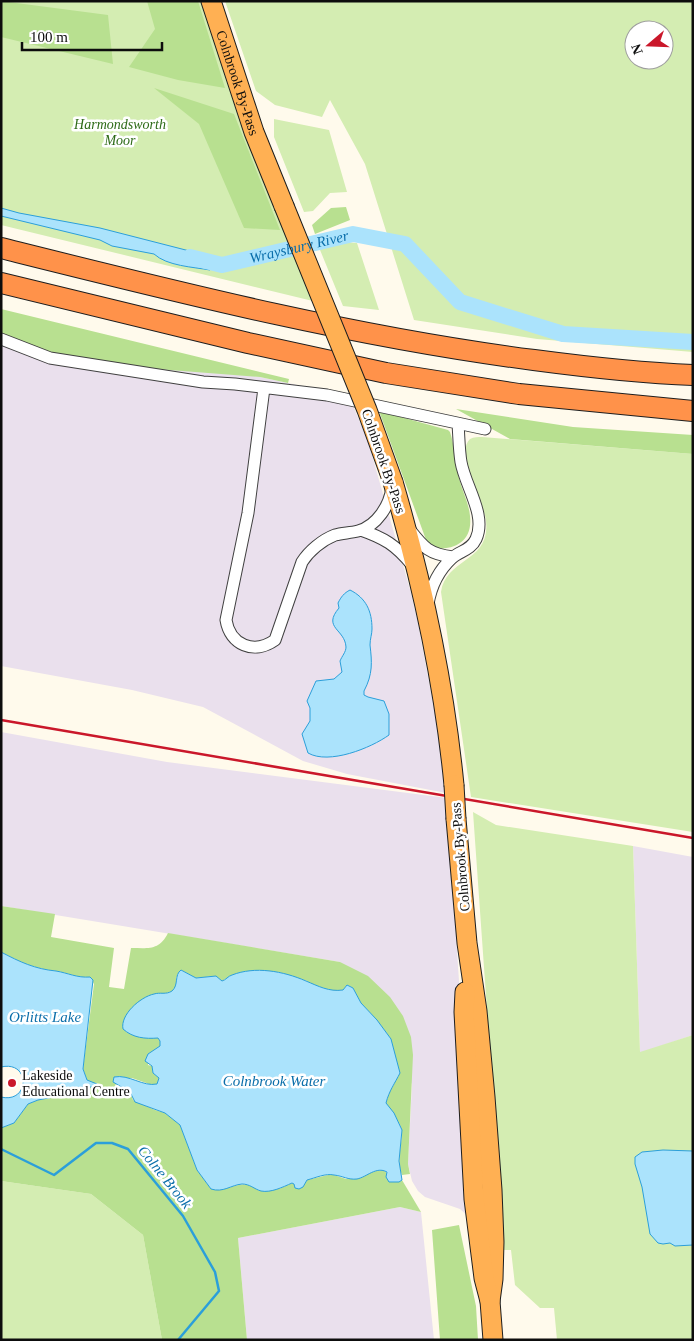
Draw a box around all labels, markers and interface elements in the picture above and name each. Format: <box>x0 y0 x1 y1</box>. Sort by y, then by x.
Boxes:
scale bar <box>22 20 162 52</box>
north arrow <box>624 20 674 70</box>
text: 100 m <box>30 29 68 45</box>
street label: Colnbrook By-Pass <box>213 29 262 138</box>
text: N <box>628 42 646 56</box>
park label: Harmondsworth Moor <box>73 117 166 148</box>
water label: Wraysbury River <box>248 227 350 266</box>
street label: Colnbrook By-Pass <box>359 407 408 515</box>
street label: Colnbrook By-Pass <box>448 802 473 912</box>
water label: Orlitts Lake <box>9 1009 81 1025</box>
place label: Lakeside Educational Centre <box>22 1068 130 1099</box>
water label: Colnbrook Water <box>223 1073 325 1089</box>
marker: Lakeside Educational Centre <box>6 1077 18 1089</box>
water label: Colne Brook <box>135 1143 195 1212</box>

